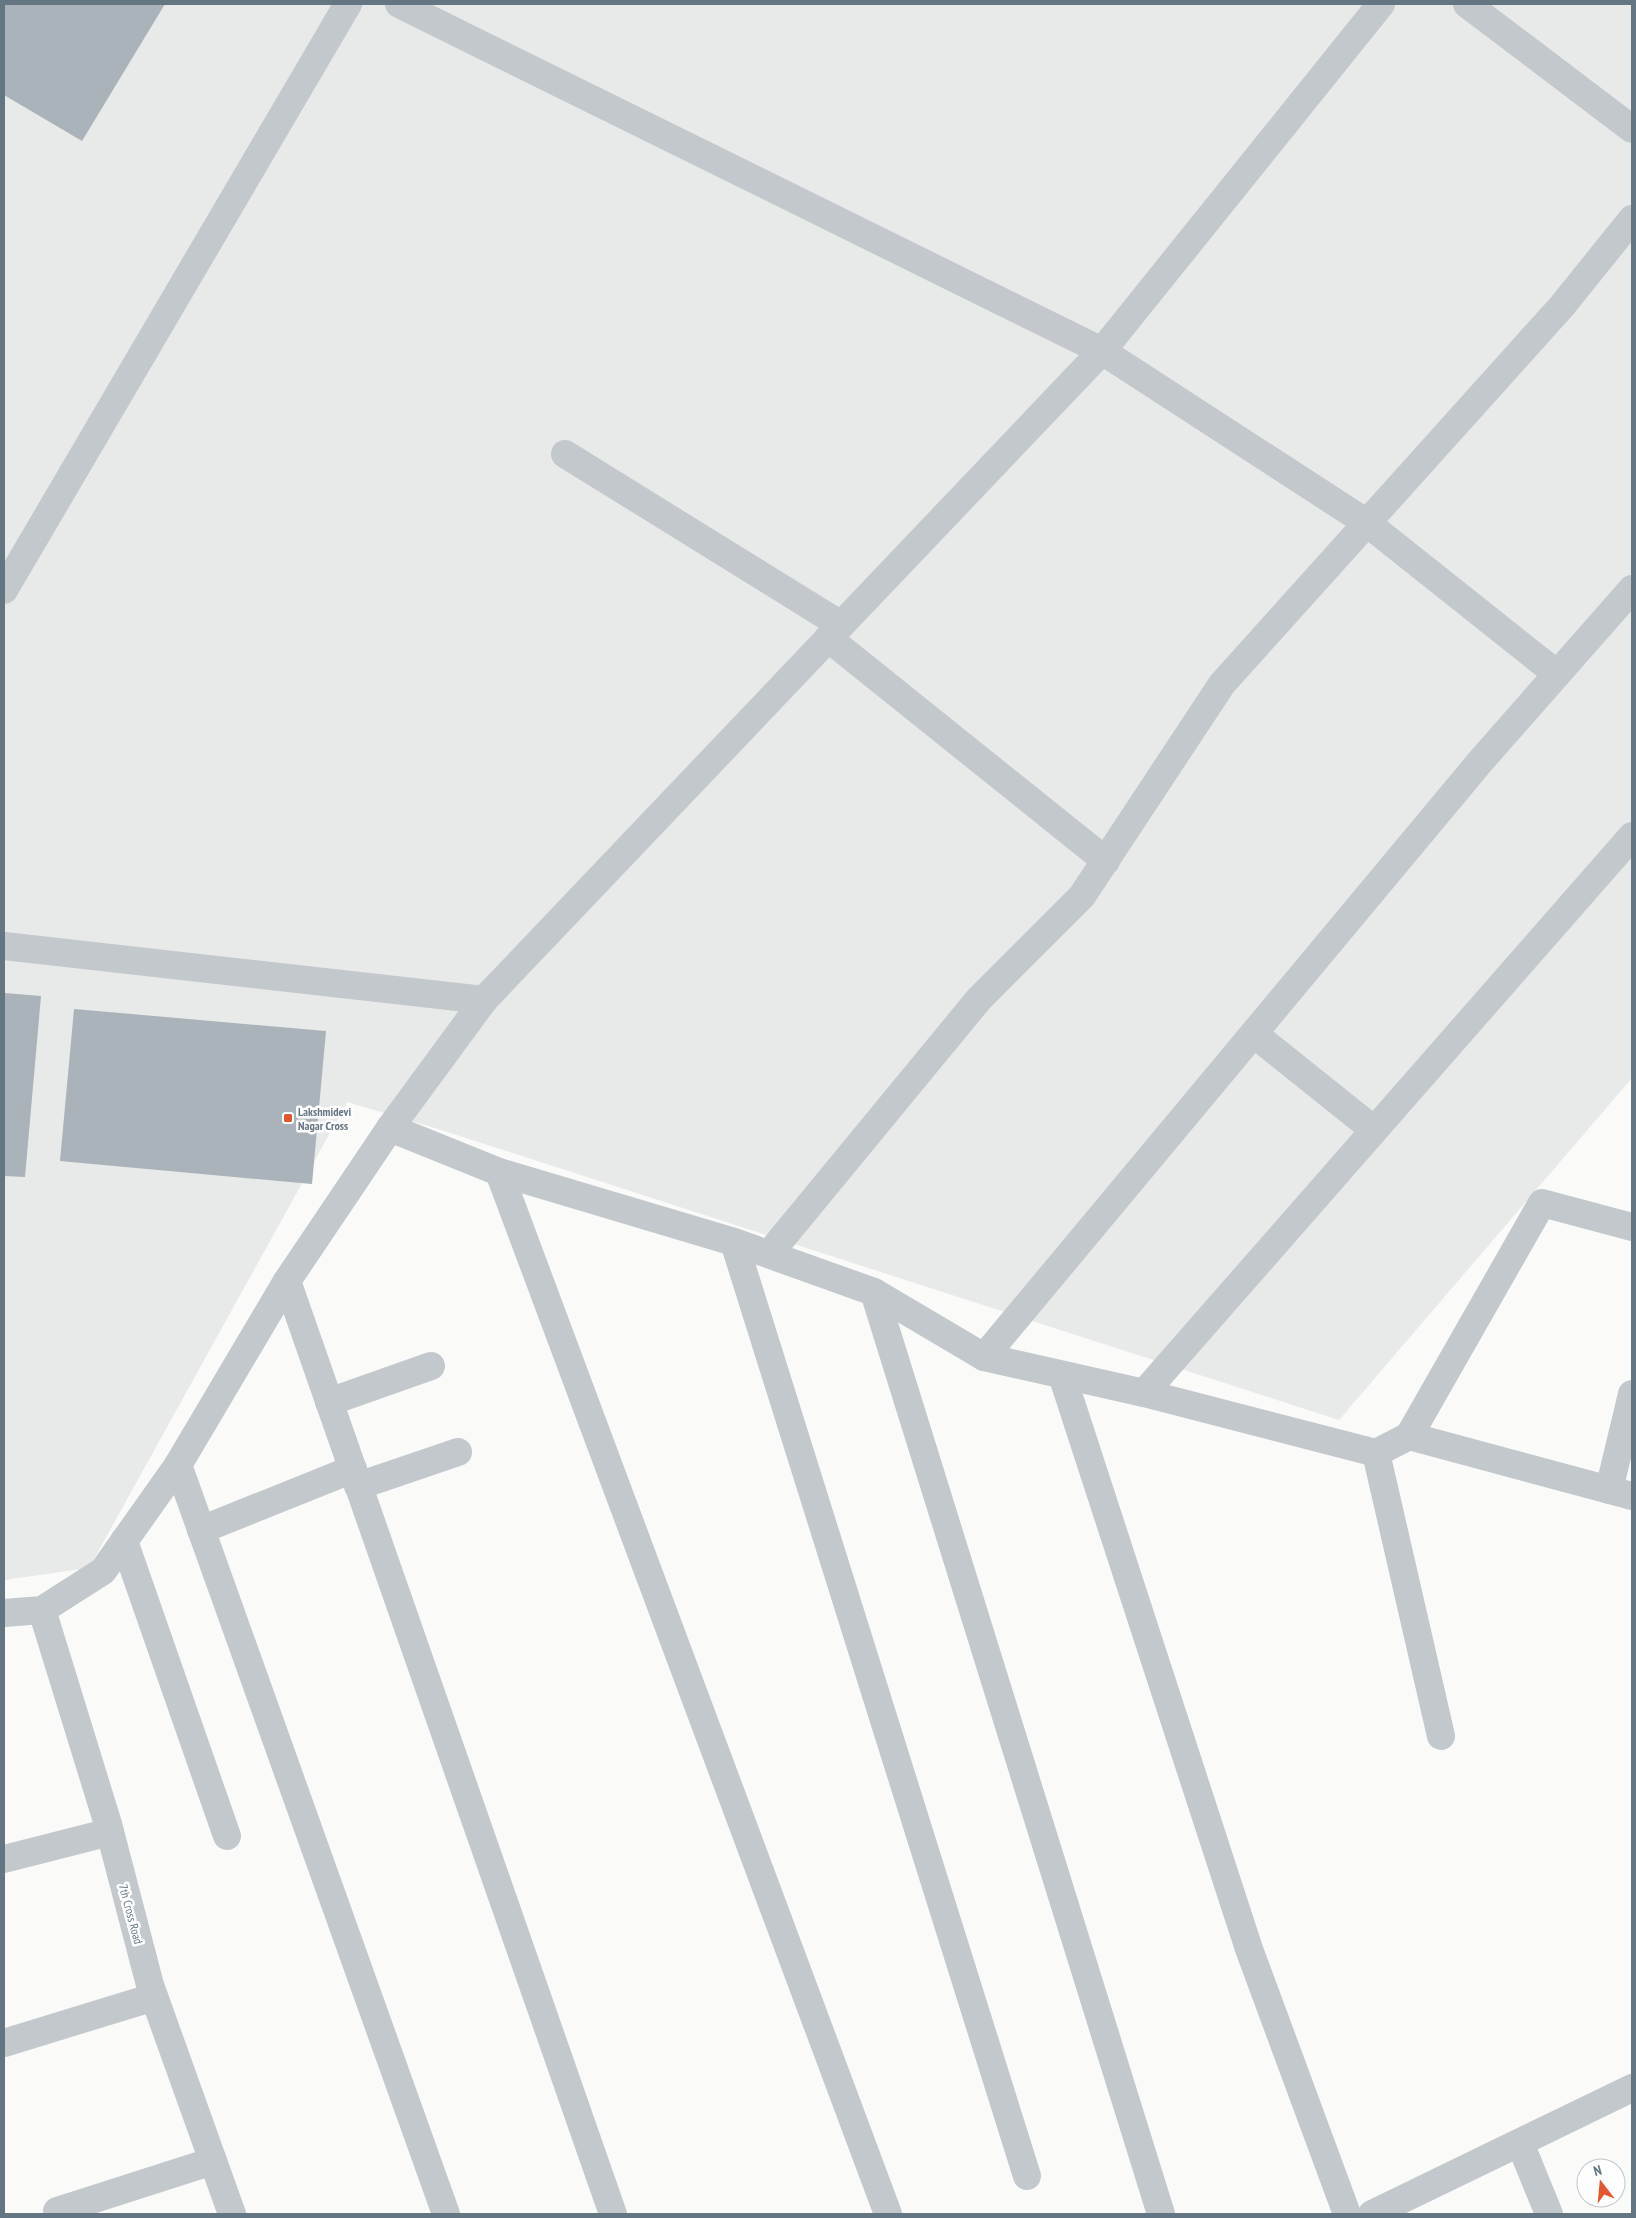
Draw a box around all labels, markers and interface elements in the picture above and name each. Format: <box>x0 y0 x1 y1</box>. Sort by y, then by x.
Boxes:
place label: Lakshmidevi Nagar Cross <box>298 1104 351 1133</box>
marker: Lakshmidevi Nagar Cross <box>282 1112 294 1124</box>
street label: 7th Cross Road <box>116 1882 146 1946</box>
north arrow <box>1576 2158 1626 2208</box>
text: N <box>1591 2161 1604 2180</box>

